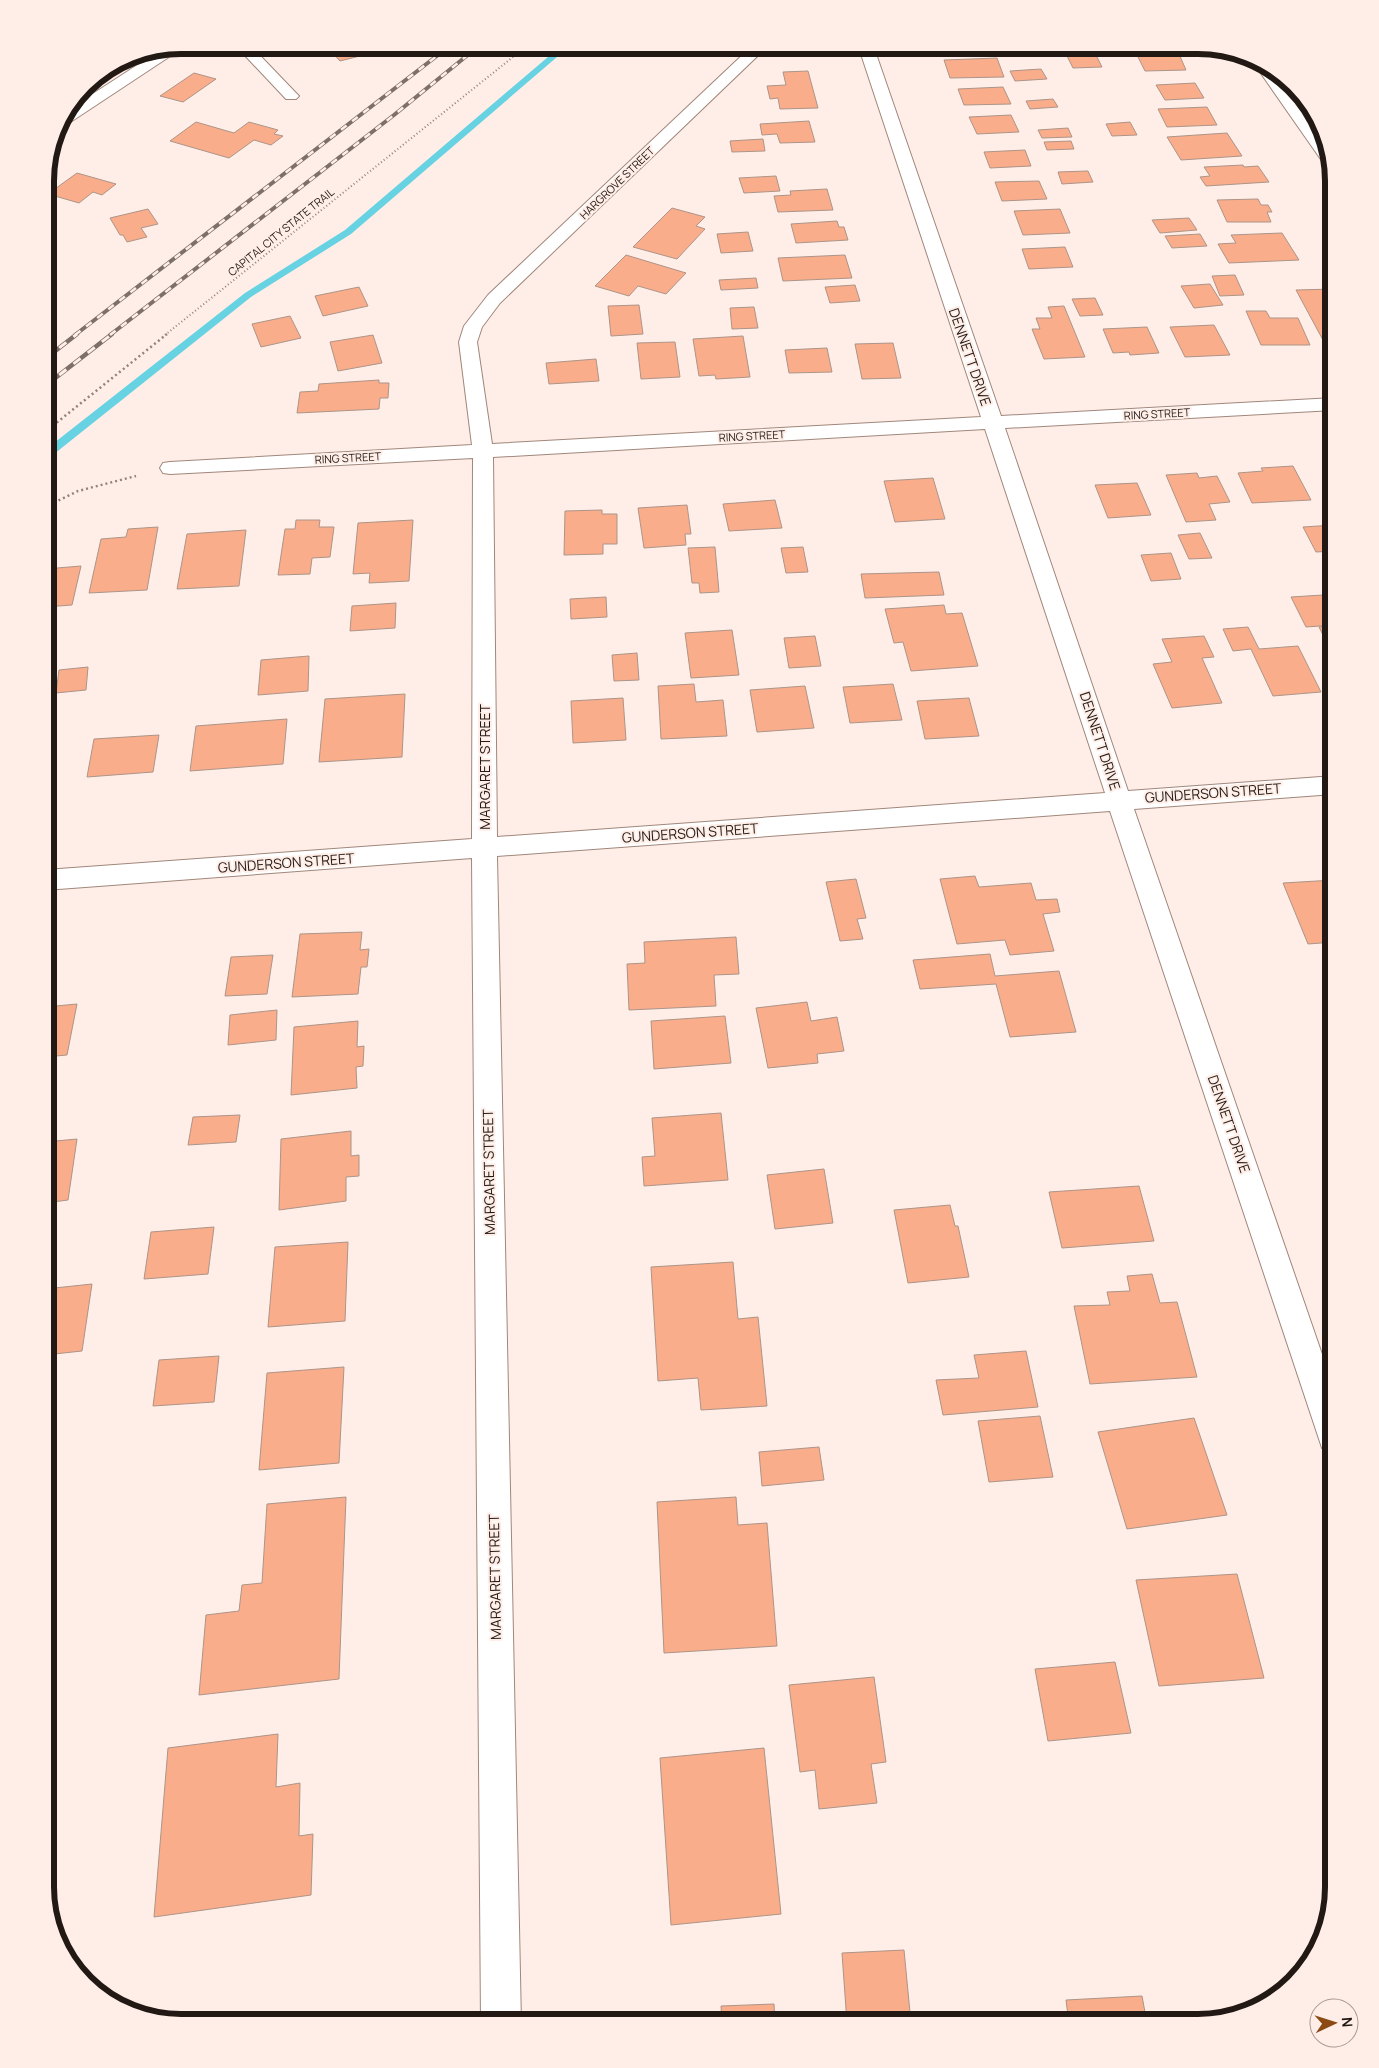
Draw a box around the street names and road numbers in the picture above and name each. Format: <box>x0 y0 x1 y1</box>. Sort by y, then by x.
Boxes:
street label: HARGROVE STREET <box>576 143 658 222</box>
street label: CAPITAL CITY STATE TRAIL <box>224 184 337 279</box>
street label: DENNETT DRIVE <box>945 305 996 408</box>
street label: RING STREET <box>1123 404 1191 423</box>
street label: RING STREET <box>718 426 786 445</box>
street label: RING STREET <box>314 448 382 467</box>
street label: DENNETT DRIVE <box>1076 689 1125 792</box>
street label: MARGARET STREET <box>475 704 494 830</box>
street label: GUNDERSON STREET <box>1144 778 1282 807</box>
street label: GUNDERSON STREET <box>621 818 759 847</box>
street label: GUNDERSON STREET <box>217 848 355 877</box>
street label: DENNETT DRIVE <box>1204 1072 1255 1175</box>
street label: MARGARET STREET <box>478 1108 499 1235</box>
street label: MARGARET STREET <box>484 1513 505 1640</box>

